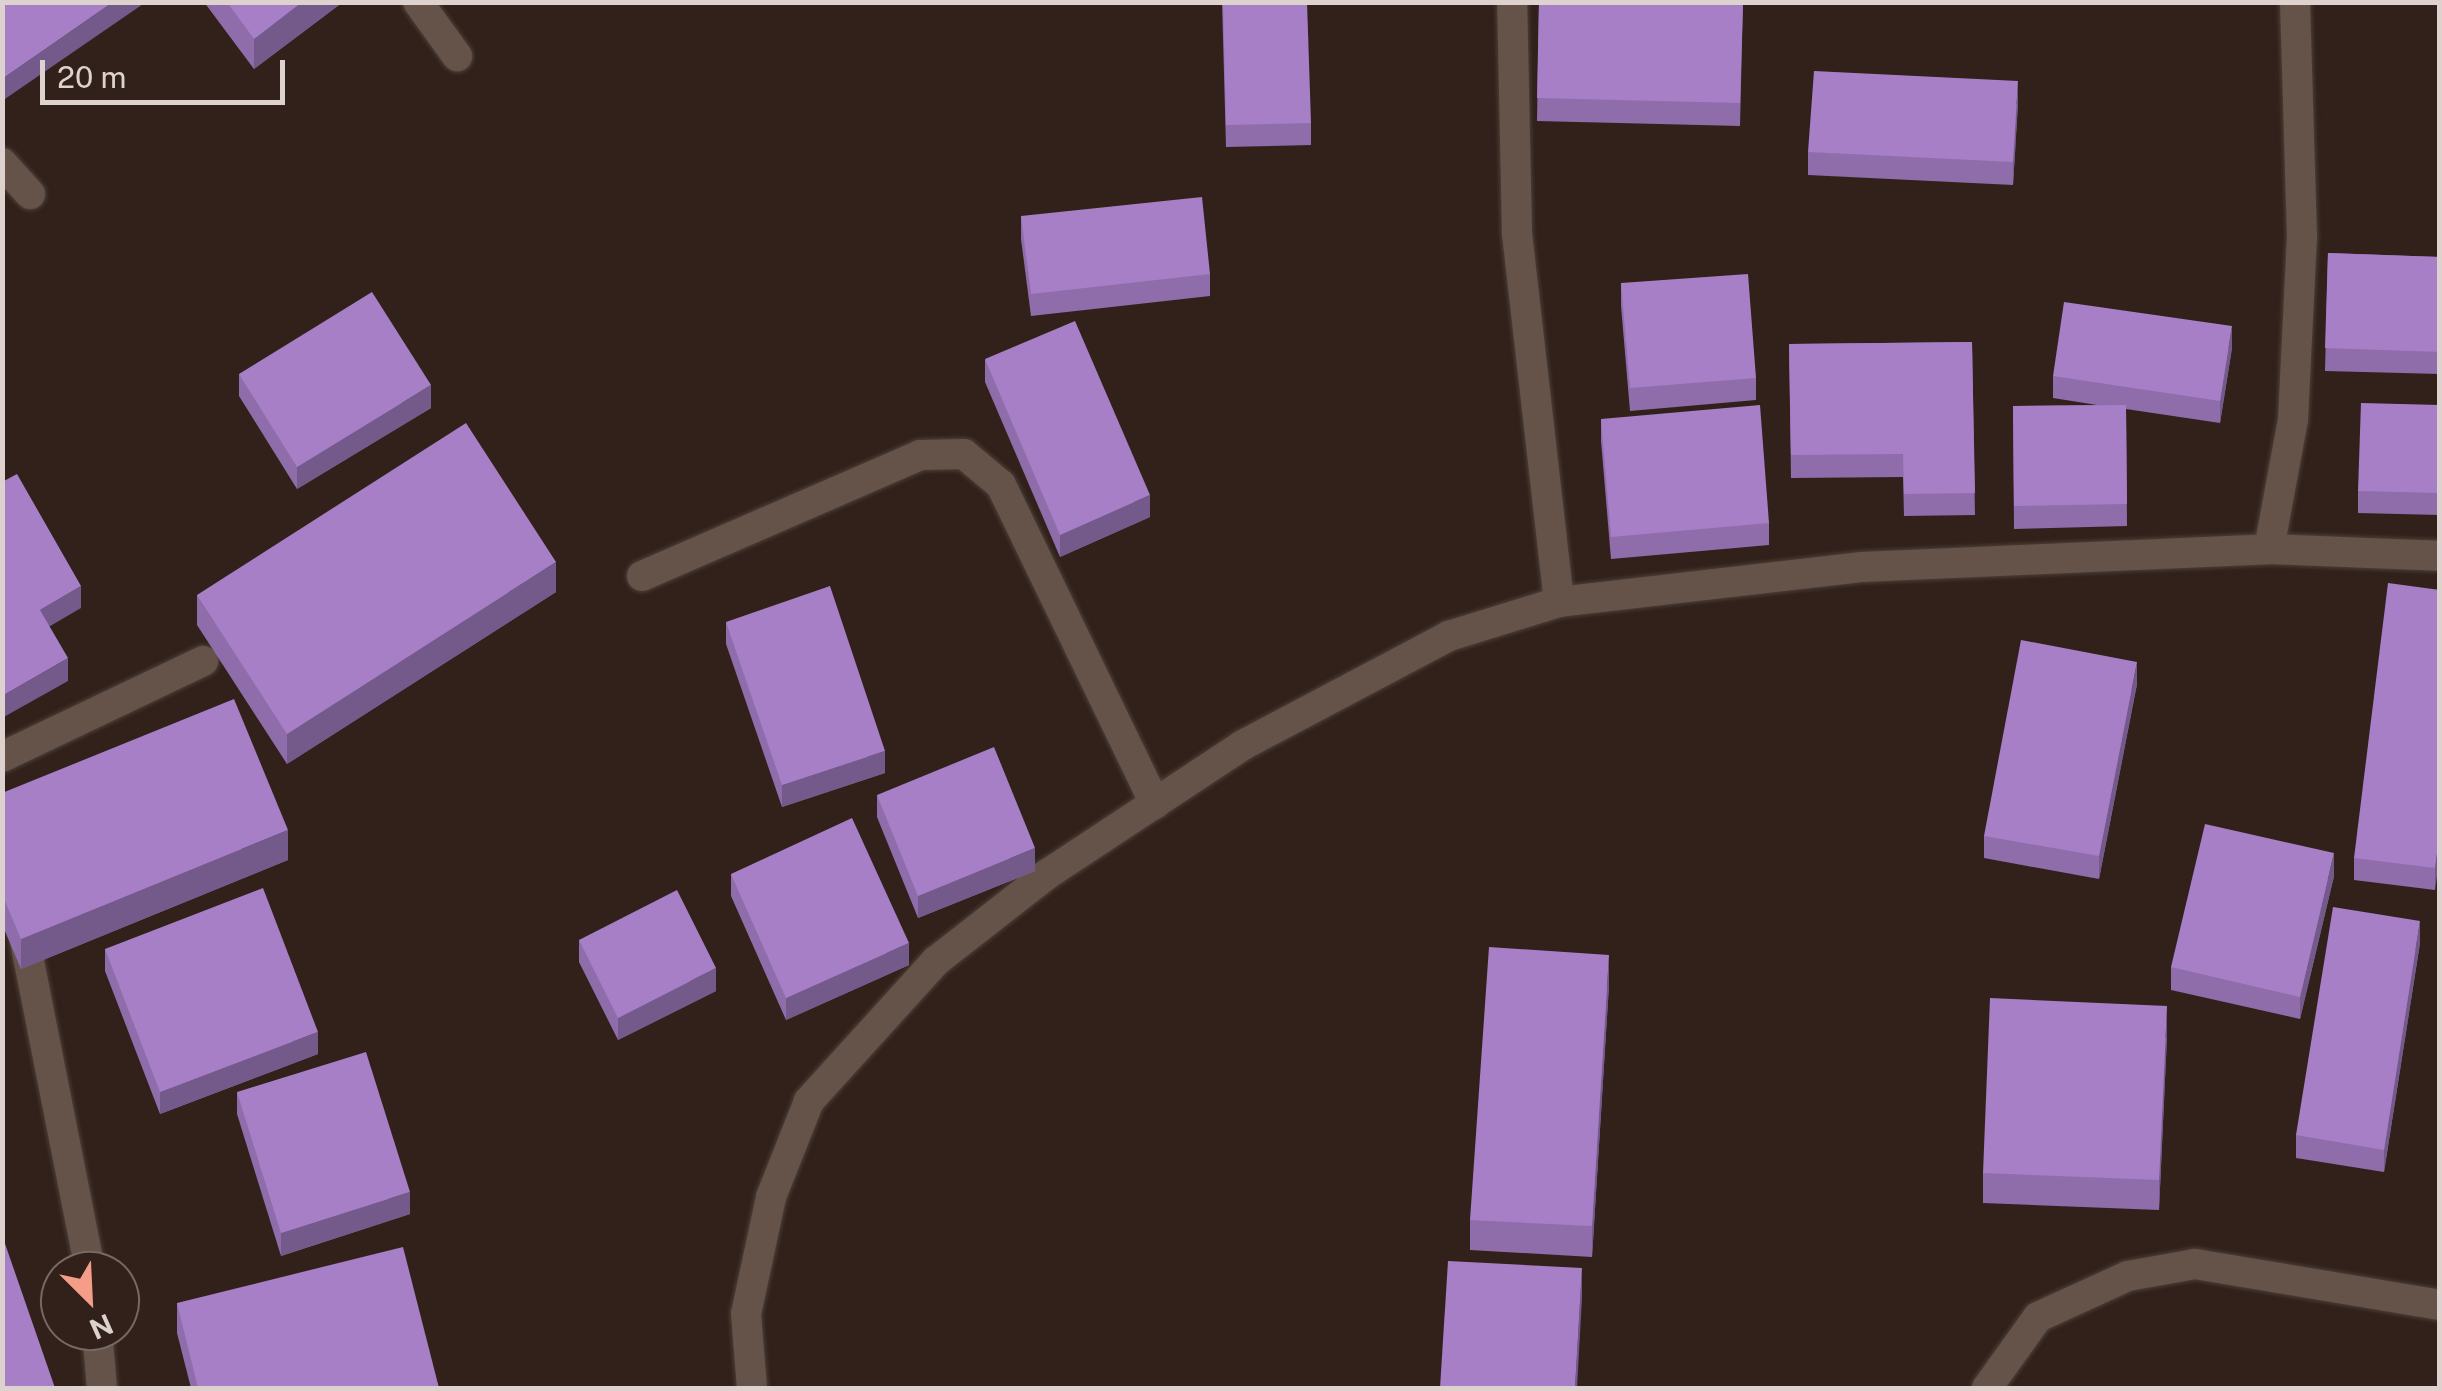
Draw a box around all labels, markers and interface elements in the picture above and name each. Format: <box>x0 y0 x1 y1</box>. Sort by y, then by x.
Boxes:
scale bar <box>45 40 290 102</box>
text: 20 m <box>57 59 126 95</box>
north arrow <box>40 1251 140 1351</box>
text: N <box>85 1308 118 1347</box>

